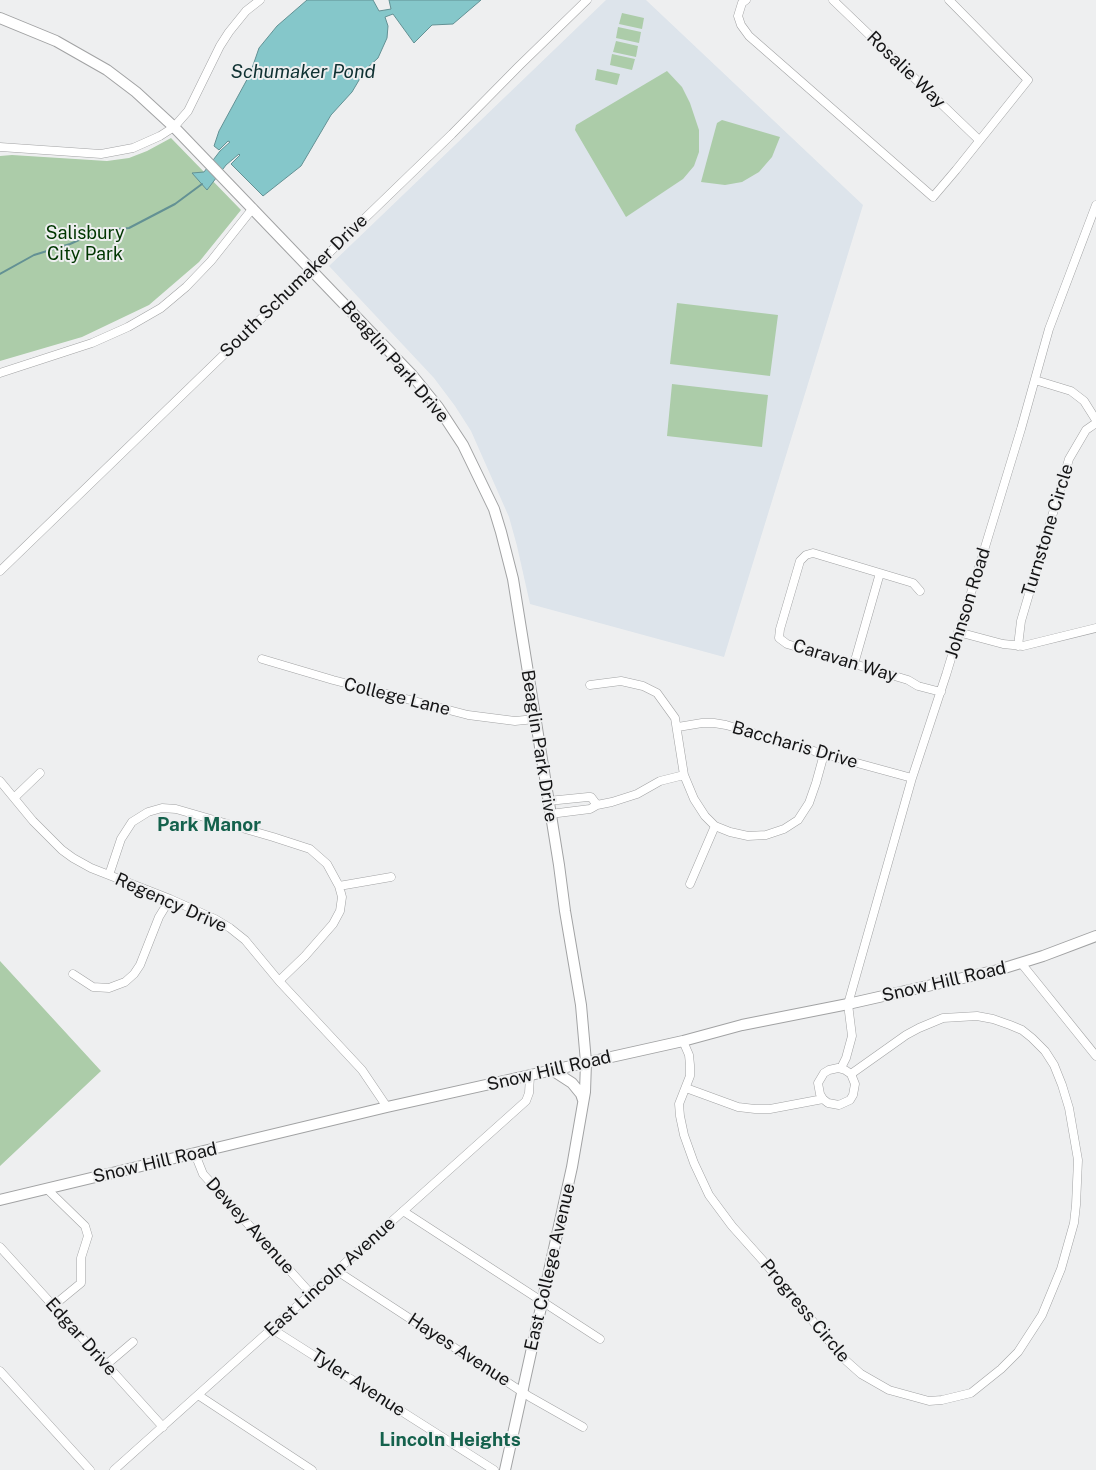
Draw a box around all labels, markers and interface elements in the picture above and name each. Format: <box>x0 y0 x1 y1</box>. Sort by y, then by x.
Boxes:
street label: Rosalie Way <box>862 27 950 113</box>
water label: Schumaker Pond <box>231 61 375 83</box>
street label: South Schumaker Drive <box>216 210 372 362</box>
park label: Salisbury City Park <box>45 222 125 264</box>
street label: Beaglin Park Drive <box>336 297 454 427</box>
street label: Turnstone Circle <box>1018 461 1078 599</box>
street label: Johnson Road <box>941 545 995 661</box>
street label: Caravan Way <box>790 635 900 687</box>
street label: Beaglin Park Drive <box>516 668 562 824</box>
street label: College Lane <box>342 673 452 721</box>
street label: Baccharis Drive <box>730 717 860 773</box>
district label: Park Manor <box>157 814 261 836</box>
street label: Regency Drive <box>112 869 230 937</box>
street label: Snow Hill Road <box>880 957 1008 1007</box>
street label: Snow Hill Road <box>485 1046 613 1096</box>
street label: Snow Hill Road <box>91 1138 219 1188</box>
street label: Dewey Avenue <box>201 1173 299 1279</box>
street label: East College Avenue <box>520 1181 580 1353</box>
street label: East Lincoln Avenue <box>260 1213 400 1341</box>
street label: Progress Circle <box>756 1255 854 1367</box>
street label: Edgar Drive <box>40 1294 122 1380</box>
street label: Hayes Avenue <box>404 1309 514 1391</box>
street label: Tyler Avenue <box>307 1345 409 1421</box>
district label: Lincoln Heights <box>379 1429 521 1451</box>

